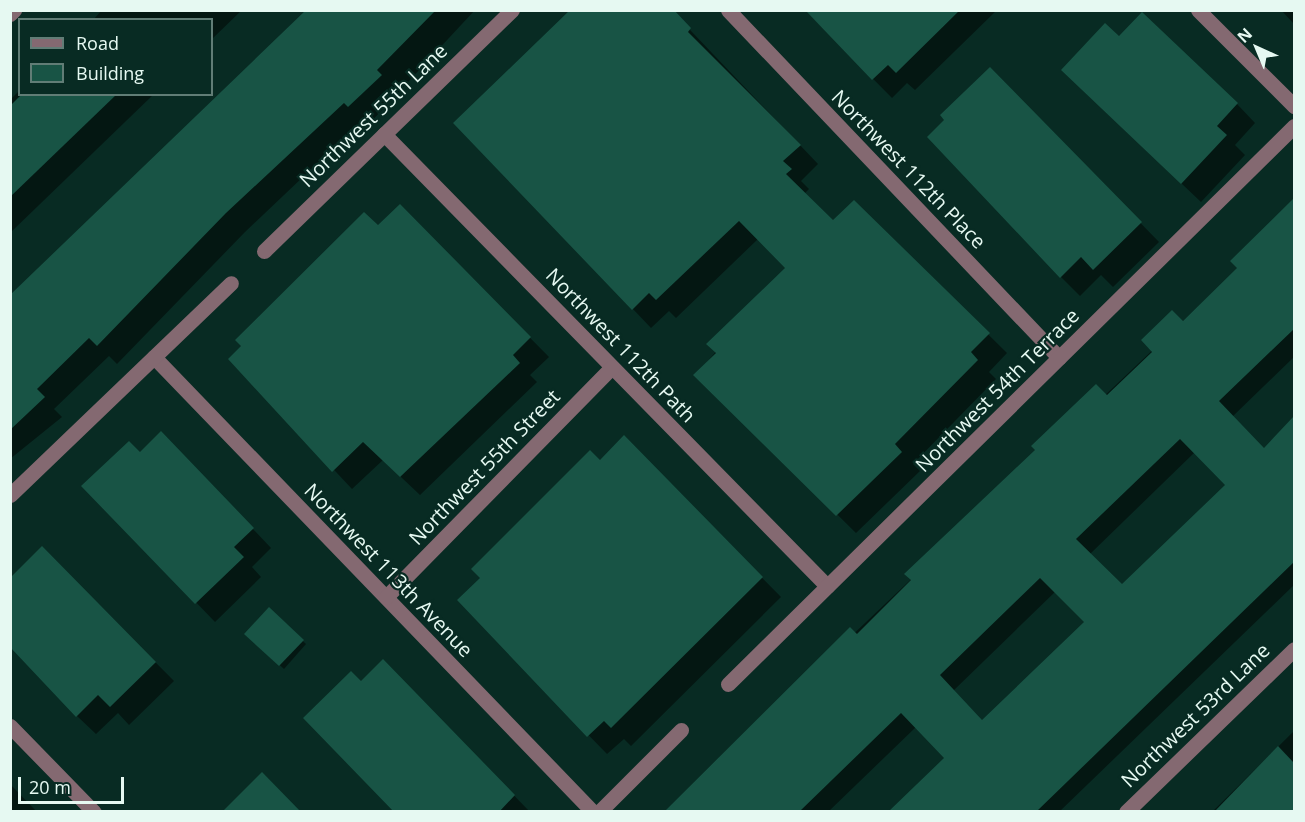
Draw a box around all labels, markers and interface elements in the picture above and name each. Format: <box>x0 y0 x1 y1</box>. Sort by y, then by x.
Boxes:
legend <box>18 18 213 96</box>
north arrow <box>1227 18 1287 78</box>
text: N <box>1232 23 1257 47</box>
text: Road <box>76 31 119 55</box>
street label: Northwest 55th Lane <box>294 38 452 192</box>
text: Building <box>76 61 144 85</box>
street label: Northwest 112th Place <box>827 85 991 253</box>
street label: Northwest 112th Path <box>541 263 701 427</box>
street label: Northwest 54th Terrace <box>910 303 1084 477</box>
street label: Northwest 55th Street <box>404 384 564 550</box>
street label: Northwest 113th Avenue <box>300 478 478 662</box>
street label: Northwest 53rd Lane <box>1116 638 1274 792</box>
scale bar <box>21 765 128 803</box>
text: 20 m <box>29 775 71 799</box>

